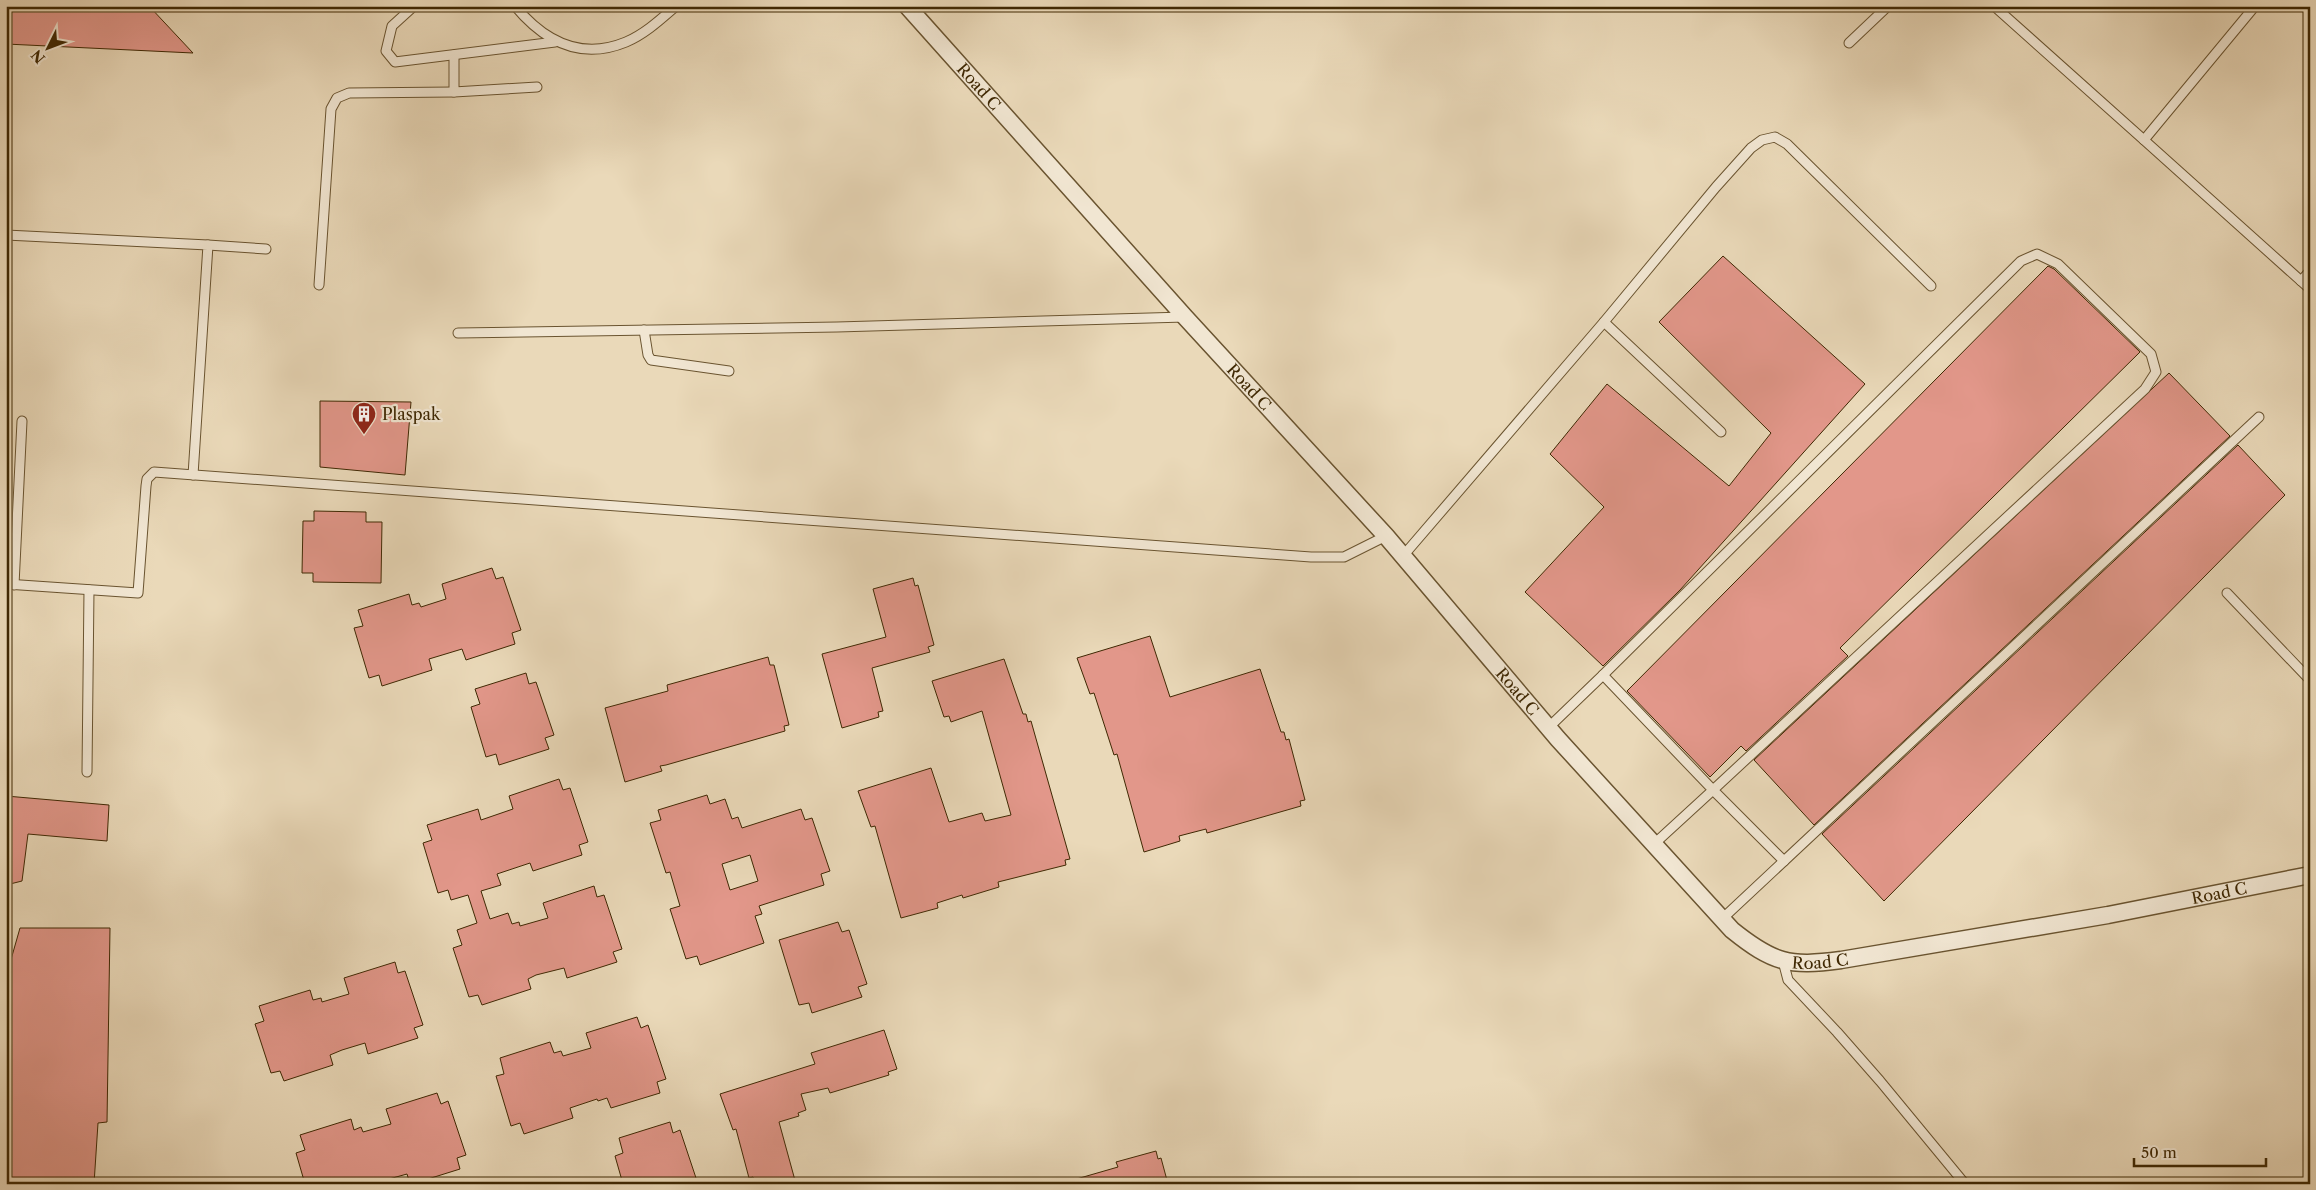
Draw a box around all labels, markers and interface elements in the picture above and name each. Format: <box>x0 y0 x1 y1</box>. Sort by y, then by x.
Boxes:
north arrow <box>22 22 72 72</box>
text: N <box>28 46 49 67</box>
street label: Road C <box>953 59 1005 114</box>
street label: Road C <box>1223 359 1276 414</box>
building icon: Plaspak <box>351 401 377 435</box>
place label: Plaspak <box>382 404 441 424</box>
street label: Road C <box>1492 663 1543 719</box>
street label: Road C <box>2190 878 2249 908</box>
street label: Road C <box>1791 949 1850 973</box>
scale bar <box>2134 1135 2266 1167</box>
text: 50 m <box>2141 1143 2177 1162</box>

